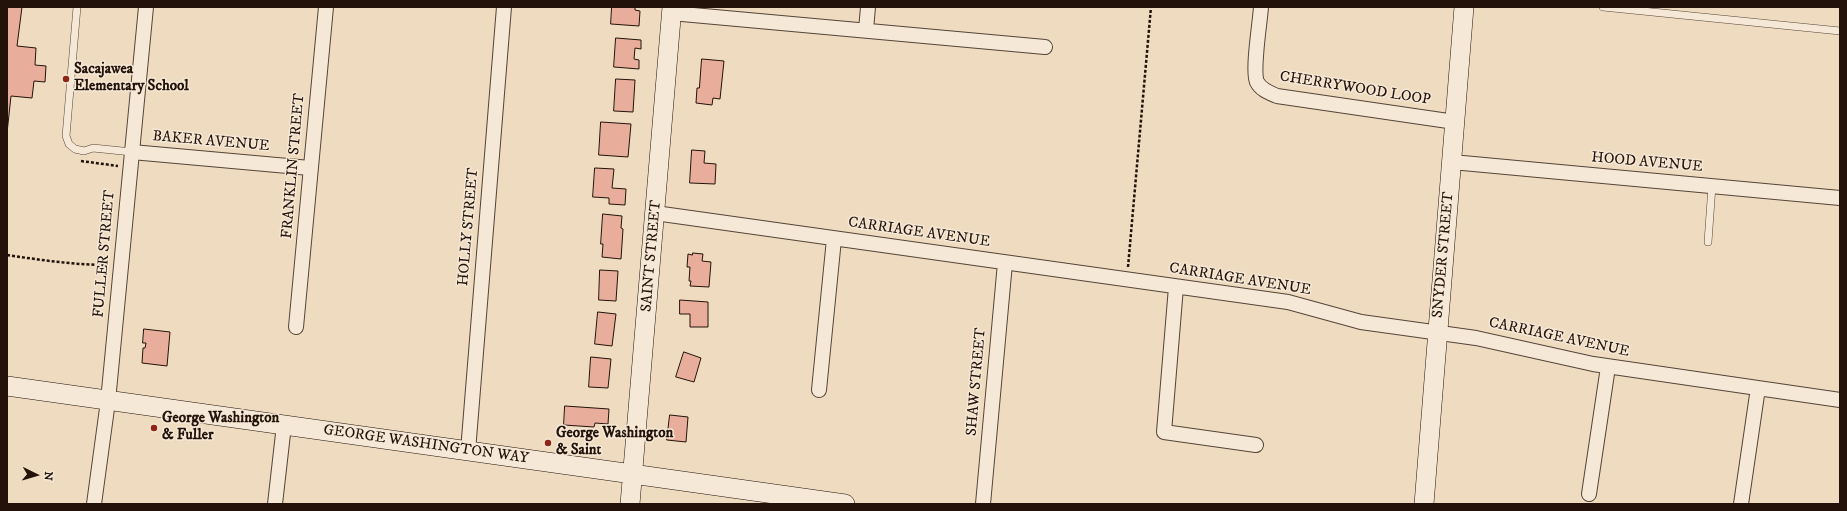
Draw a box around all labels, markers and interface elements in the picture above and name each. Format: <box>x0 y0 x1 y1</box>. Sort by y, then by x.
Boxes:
place label: Sacajawea Elementary School <box>74 61 189 96</box>
street label: CHERRYWOOD LOOP <box>1278 68 1432 110</box>
marker: Sacajawea Elementary School <box>61 74 71 84</box>
street label: FRANKLIN STREET <box>279 93 309 239</box>
street label: BAKER AVENUE <box>152 128 270 156</box>
street label: HOOD AVENUE <box>1591 149 1703 177</box>
street label: HOLLY STREET <box>455 167 483 287</box>
street label: FULLER STREET <box>90 189 120 319</box>
street label: SNYDER STREET <box>1430 191 1458 319</box>
street label: SAINT STREET <box>638 199 666 313</box>
street label: CARRIAGE AVENUE <box>847 214 991 252</box>
street label: CARRIAGE AVENUE <box>1168 260 1312 300</box>
street label: CARRIAGE AVENUE <box>1487 314 1631 362</box>
street label: SHAW STREET <box>963 327 991 437</box>
place label: George Washington & Fuller <box>162 410 279 445</box>
street label: GEORGE WASHINGTON WAY <box>322 422 530 468</box>
marker: George Washington & Fuller <box>149 423 159 433</box>
place label: George Washington & Saint <box>556 425 673 460</box>
marker: George Washington & Saint <box>543 438 553 448</box>
north arrow <box>16 455 56 495</box>
text: N <box>41 471 55 481</box>

